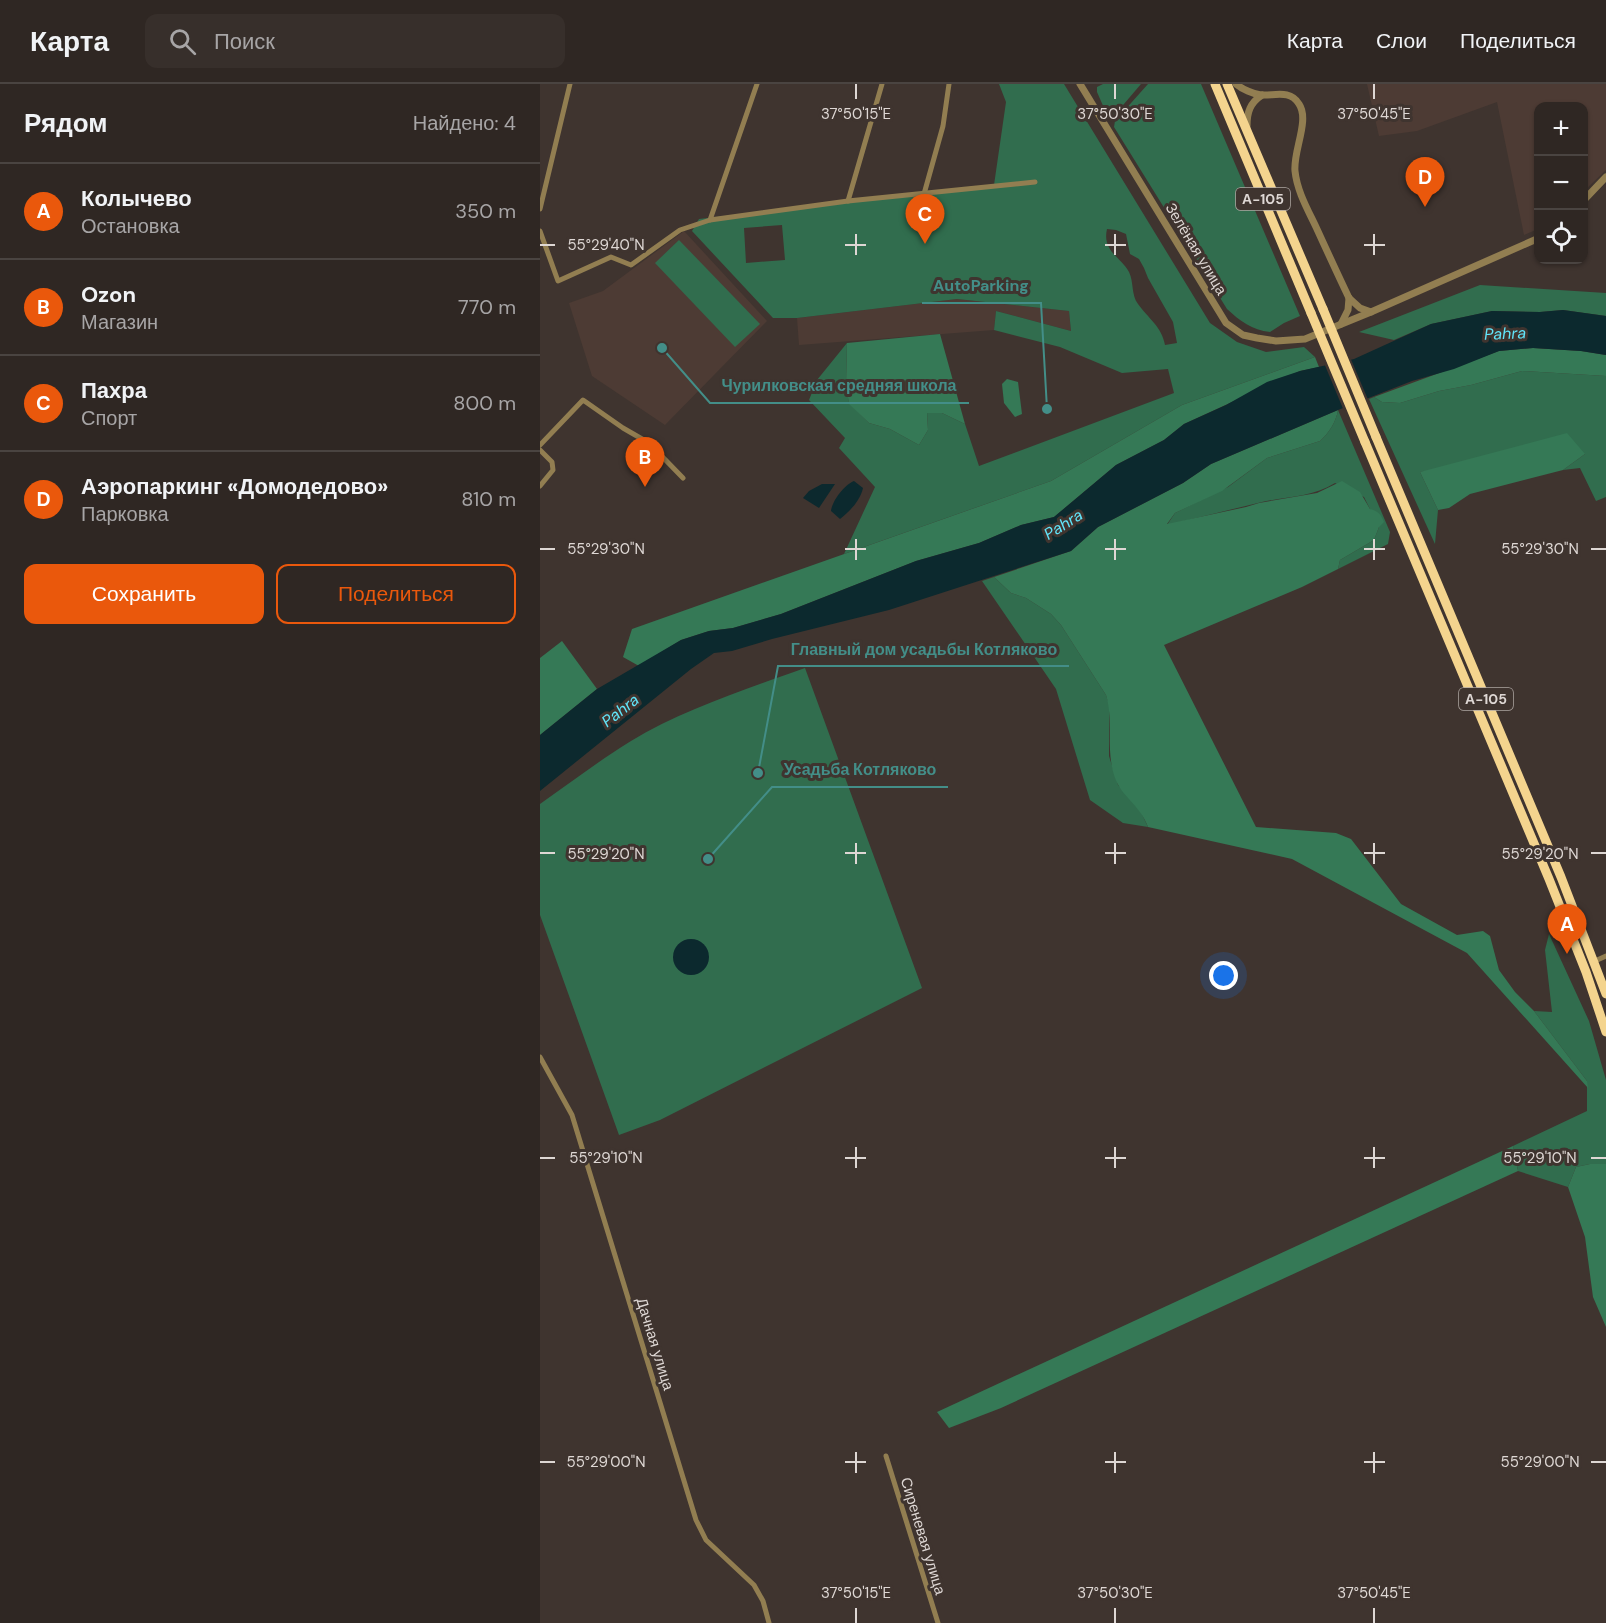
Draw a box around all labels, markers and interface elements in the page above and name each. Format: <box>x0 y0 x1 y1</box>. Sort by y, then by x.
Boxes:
search box <box>145 14 565 68</box>
text: Карта <box>30 23 109 60</box>
icon: search <box>166 25 199 58</box>
text: Поиск <box>214 27 275 56</box>
text: Карта <box>1287 27 1343 55</box>
text: Слои <box>1376 27 1427 55</box>
text: Поделиться <box>1460 27 1576 55</box>
map controls <box>1534 102 1588 264</box>
button: + <box>1534 102 1588 156</box>
text: 37°50'15"E <box>821 104 891 124</box>
text: 37°50'30"E <box>1077 104 1153 124</box>
text: 37°50'45"E <box>1337 104 1411 124</box>
text: Рядом <box>24 106 107 140</box>
text: Найдено: 4 <box>413 110 516 136</box>
button: − <box>1534 156 1588 210</box>
pin: D <box>1406 158 1444 207</box>
text: Колычево <box>81 184 192 213</box>
road number: А-105 <box>1236 188 1290 210</box>
pin: C <box>906 194 944 244</box>
text: A <box>36 198 51 224</box>
text: 350 m <box>455 198 516 224</box>
street label: Зелёная улица <box>1161 199 1232 299</box>
button: locate <box>1534 210 1588 264</box>
text: Остановка <box>81 213 180 239</box>
text: 55°29'40"N <box>567 235 645 255</box>
callout: AutoParking <box>922 269 1041 303</box>
text: AutoParking <box>933 275 1029 296</box>
text: Ozon <box>81 280 136 309</box>
text: B <box>37 294 50 320</box>
text: 770 m <box>458 294 516 320</box>
text: Магазин <box>81 309 158 335</box>
water label: Pahra <box>1484 322 1527 345</box>
callout: Чурилковская средняя школа <box>710 369 969 403</box>
text: Чурилковская средняя школа <box>721 375 957 396</box>
text: Пахра <box>81 376 147 405</box>
text: C <box>36 390 51 416</box>
text: 800 m <box>453 390 516 416</box>
text: Спорт <box>81 405 137 431</box>
pin: B <box>626 438 664 487</box>
text: Аэропаркинг «Домодедово» <box>81 472 388 501</box>
text: D <box>36 486 51 512</box>
text: 810 m <box>461 486 516 512</box>
text: Парковка <box>81 501 169 527</box>
water label: Pahra <box>1040 504 1087 545</box>
text: 55°29'30"N <box>567 539 645 559</box>
text: 55°29'30"N <box>1501 539 1579 559</box>
button: Сохранить <box>24 564 264 624</box>
button: Поделиться <box>276 564 516 624</box>
callout: Главный дом усадьбы Котляково <box>778 632 1069 666</box>
text: Главный дом усадьбы Котляково <box>791 639 1057 660</box>
road number: А-105 <box>1459 688 1513 710</box>
water label: Pahra <box>597 689 644 732</box>
callout: Усадьба Котляково <box>772 753 948 787</box>
text: Усадьба Котляково <box>784 759 937 780</box>
text: 55°29'20"N <box>567 844 645 864</box>
text: 55°29'20"N <box>1501 844 1579 864</box>
pin: A <box>1548 904 1586 954</box>
your location <box>1209 961 1238 990</box>
text: 55°29'10"N <box>569 1148 643 1168</box>
text: 55°29'10"N <box>1503 1148 1577 1168</box>
street label: Дачная улица <box>631 1295 679 1393</box>
text: 55°29'00"N <box>567 1452 646 1472</box>
text: 55°29'00"N <box>1501 1452 1580 1472</box>
street label: Сиреневая улица <box>896 1475 951 1598</box>
text: 37°50'15"E <box>821 1583 891 1603</box>
text: 37°50'30"E <box>1077 1583 1153 1603</box>
text: 37°50'45"E <box>1337 1583 1411 1603</box>

